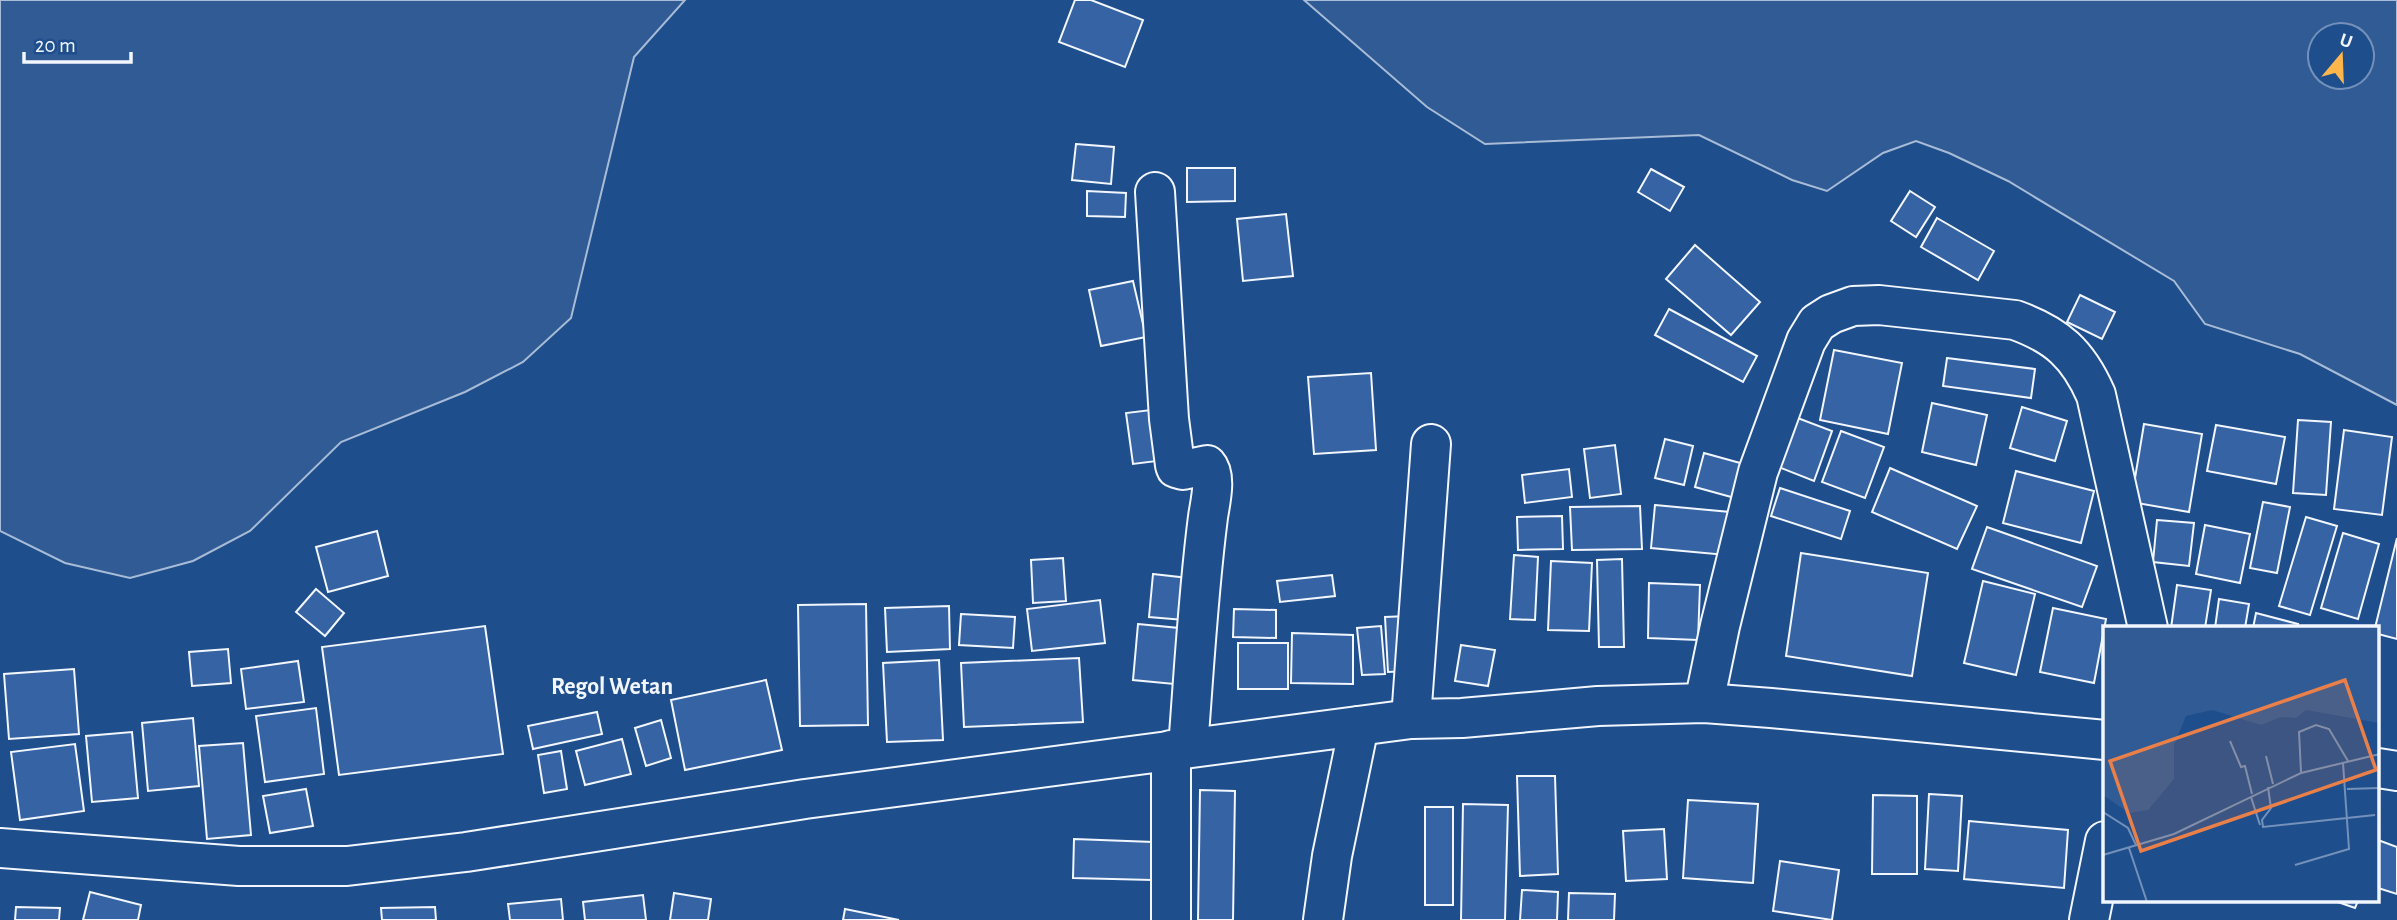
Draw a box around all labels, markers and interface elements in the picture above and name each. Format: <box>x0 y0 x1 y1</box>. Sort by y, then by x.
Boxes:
scale bar <box>24 21 131 65</box>
north arrow <box>2306 21 2376 91</box>
text: U <box>2337 30 2355 52</box>
text: 20 m <box>35 35 76 56</box>
inset map <box>2103 626 2380 902</box>
district label: Regol Wetan <box>551 675 673 699</box>

